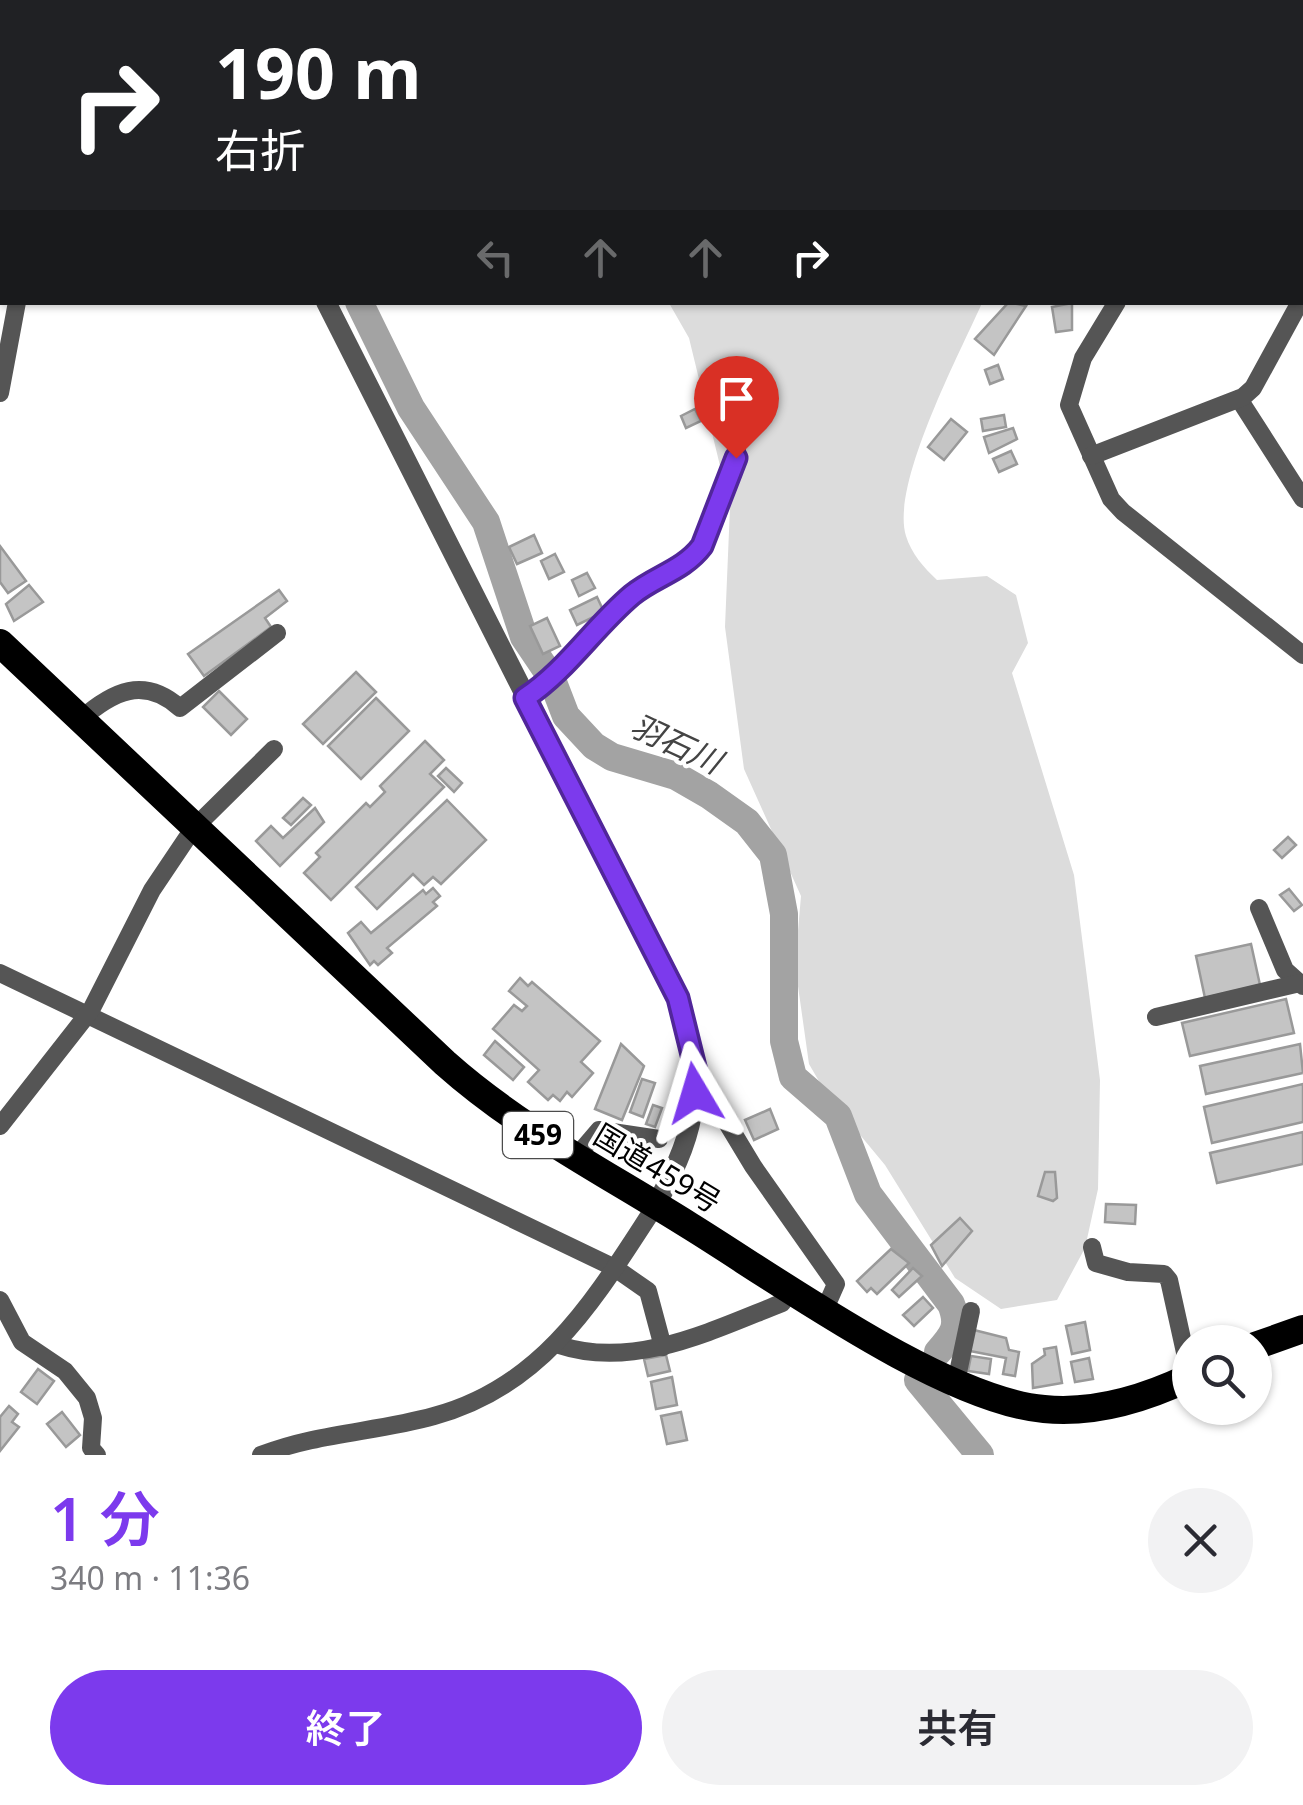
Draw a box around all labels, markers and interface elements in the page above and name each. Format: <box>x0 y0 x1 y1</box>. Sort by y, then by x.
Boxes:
text: 190 m <box>215 24 422 120</box>
icon: right <box>50 40 180 170</box>
text: 右折 <box>215 119 305 180</box>
icon: left <box>468 230 523 285</box>
icon: ahead <box>573 230 628 285</box>
icon: ahead <box>678 230 733 285</box>
icon: right <box>783 230 838 285</box>
pin <box>694 356 779 459</box>
icon: arrive <box>709 371 764 426</box>
water label: 羽石川 <box>624 703 732 784</box>
position arrow <box>643 1041 747 1145</box>
road number: 459 <box>503 1112 573 1158</box>
street label: 国道459号 <box>587 1114 729 1222</box>
map controls <box>1172 1325 1272 1425</box>
button: search <box>1172 1325 1272 1425</box>
text: 1 分 <box>50 1477 160 1559</box>
button: close <box>1148 1488 1253 1593</box>
text: 340 m · 11:36 <box>50 1556 250 1599</box>
button: 終了 <box>50 1670 642 1785</box>
button: 共有 <box>662 1670 1253 1785</box>

